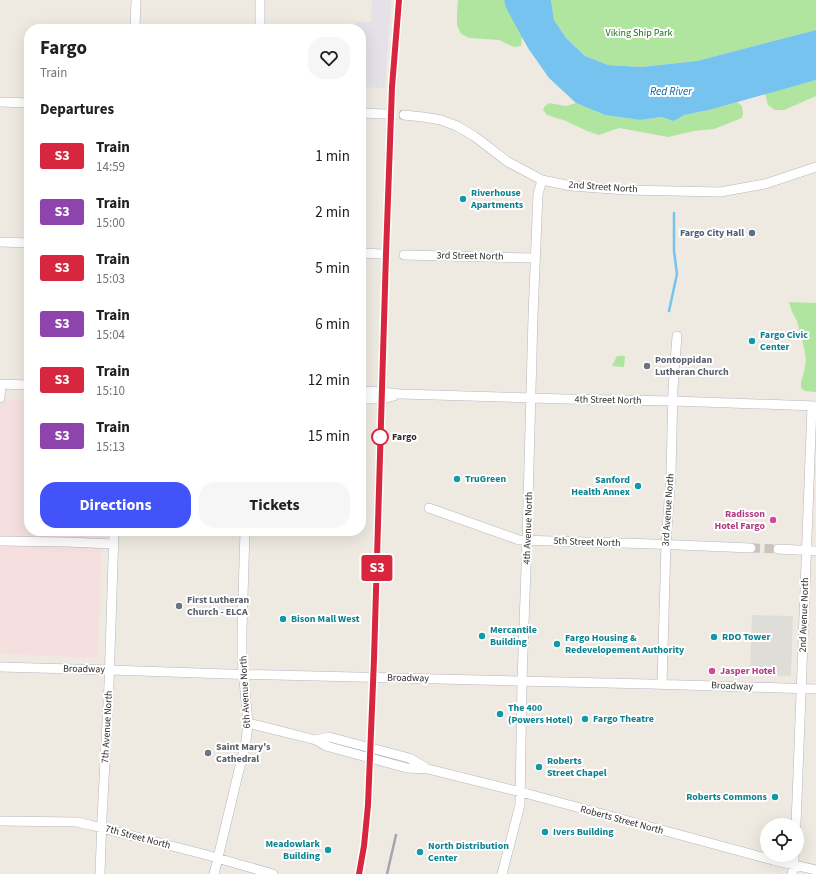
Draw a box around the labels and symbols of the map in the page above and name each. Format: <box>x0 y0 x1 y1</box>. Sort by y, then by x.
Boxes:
park label: Viking Ship Park <box>605 26 673 40</box>
water label: Red River <box>650 84 693 99</box>
street label: 2nd Street North <box>568 178 638 196</box>
place label: Riverhouse Apartments <box>470 186 524 212</box>
marker: Riverhouse Apartments <box>458 194 468 204</box>
place label: Fargo City Hall <box>680 226 744 240</box>
marker: Fargo City Hall <box>747 228 757 238</box>
street label: 3rd Street North <box>436 248 504 264</box>
place label: Fargo Civic Center <box>760 328 808 354</box>
marker: Fargo Civic Center <box>747 336 757 346</box>
place label: Pontoppidan Lutheran Church <box>655 353 729 379</box>
marker: Pontoppidan Lutheran Church <box>642 361 652 371</box>
street label: 4th Street North <box>574 392 642 408</box>
marker: Fargo <box>371 428 389 446</box>
place label: Fargo <box>392 430 417 444</box>
place label: TruGreen <box>465 472 506 486</box>
place label: Sanford Health Annex <box>571 473 630 499</box>
street label: 3rd Avenue North <box>658 473 678 547</box>
marker: TruGreen <box>452 474 462 484</box>
marker: Sanford Health Annex <box>633 481 643 491</box>
street label: 4th Avenue North <box>520 491 536 565</box>
place label: Radisson Hotel Fargo <box>715 507 765 533</box>
marker: Radisson Hotel Fargo <box>768 515 778 525</box>
street label: 5th Street North <box>553 534 621 550</box>
line badge: S3 <box>359 555 395 581</box>
street label: 2nd Avenue North <box>796 577 812 653</box>
place label: First Lutheran Church - ELCA <box>187 593 249 619</box>
marker: First Lutheran Church - ELCA <box>174 601 184 611</box>
place label: Bison Mall West <box>291 612 360 626</box>
marker: Bison Mall West <box>278 614 288 624</box>
place label: Mercantile Building <box>490 623 537 649</box>
place label: RDO Tower <box>722 630 770 644</box>
marker: Mercantile Building <box>477 631 487 641</box>
place label: Fargo Housing & Redevelopement Authority <box>565 631 685 657</box>
marker: RDO Tower <box>709 632 719 642</box>
marker: Fargo Housing & Redevelopement Authority <box>552 639 562 649</box>
street label: 6th Avenue North <box>236 655 254 729</box>
street label: Broadway <box>63 662 105 676</box>
place label: Jasper Hotel <box>720 664 776 678</box>
marker: Jasper Hotel <box>707 666 717 676</box>
street label: Broadway <box>387 671 429 685</box>
street label: Broadway <box>711 678 754 694</box>
street label: 7th Avenue North <box>98 690 116 764</box>
place label: The 400 (Powers Hotel) <box>508 701 573 727</box>
marker: The 400 (Powers Hotel) <box>495 709 505 719</box>
place label: Fargo Theatre <box>593 712 654 726</box>
marker: Fargo Theatre <box>580 714 590 724</box>
place label: Saint Mary's Cathedral <box>216 740 271 766</box>
marker: Saint Mary's Cathedral <box>203 748 213 758</box>
place label: Roberts Street Chapel <box>547 754 607 780</box>
marker: Roberts Street Chapel <box>534 762 544 772</box>
place label: Roberts Commons <box>686 790 768 804</box>
marker: Roberts Commons <box>770 792 780 802</box>
street label: Roberts Street North <box>579 802 665 838</box>
street label: 7th Street North <box>104 822 172 852</box>
place label: Ivers Building <box>553 825 614 839</box>
marker: Ivers Building <box>540 827 550 837</box>
place label: Meadowlark Building <box>265 837 321 863</box>
place label: North Distribution Center <box>428 839 509 865</box>
marker: Meadowlark Building <box>323 845 333 855</box>
marker: North Distribution Center <box>415 847 425 857</box>

